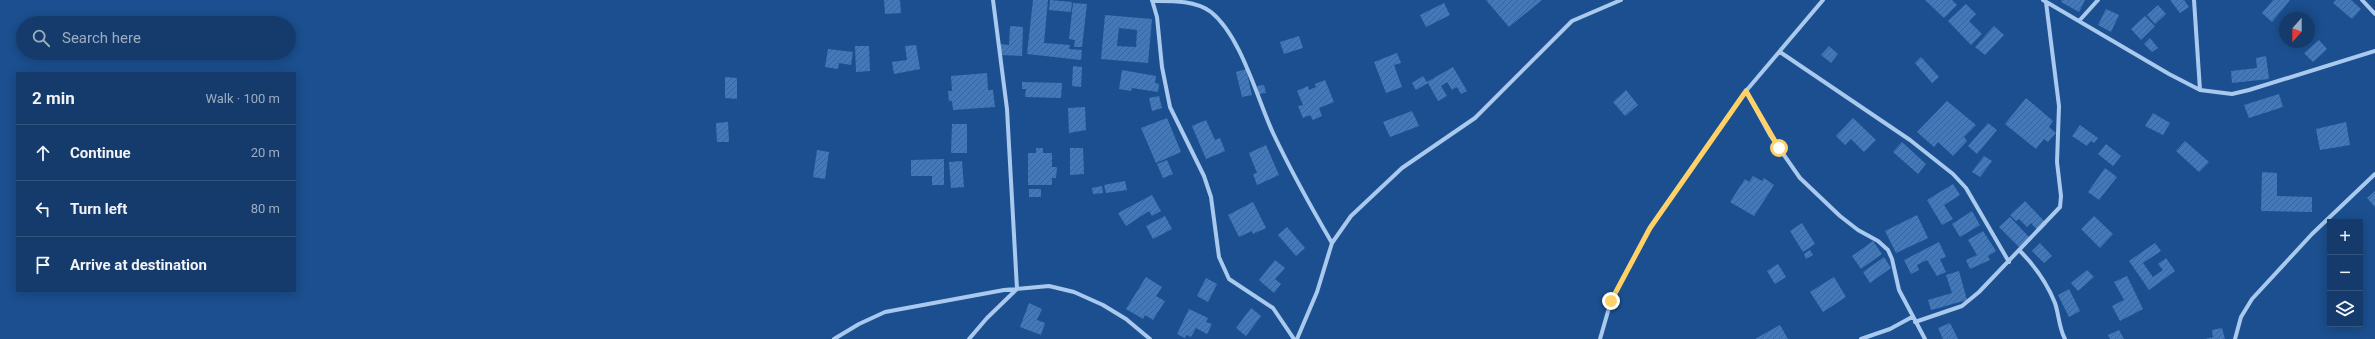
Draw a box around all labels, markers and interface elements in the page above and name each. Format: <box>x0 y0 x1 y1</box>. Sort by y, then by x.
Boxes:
north arrow <box>2279 12 2315 48</box>
search box <box>16 16 296 60</box>
icon: search <box>30 27 52 49</box>
text: Search here <box>62 29 141 47</box>
text: 2 min <box>32 88 75 108</box>
text: Walk · 100 m <box>205 91 280 106</box>
route start <box>1770 139 1788 157</box>
icon: ahead <box>32 142 54 164</box>
text: Continue <box>70 144 131 162</box>
text: 20 m <box>251 145 280 160</box>
icon: left <box>32 198 54 220</box>
text: Turn left <box>70 200 127 218</box>
text: 80 m <box>251 201 280 216</box>
map controls <box>2327 219 2363 327</box>
button: + <box>2327 219 2363 255</box>
icon: arrive <box>32 254 54 276</box>
button: − <box>2327 255 2363 291</box>
text: Arrive at destination <box>70 256 207 274</box>
button: layers <box>2327 291 2363 327</box>
route end <box>1602 292 1620 310</box>

